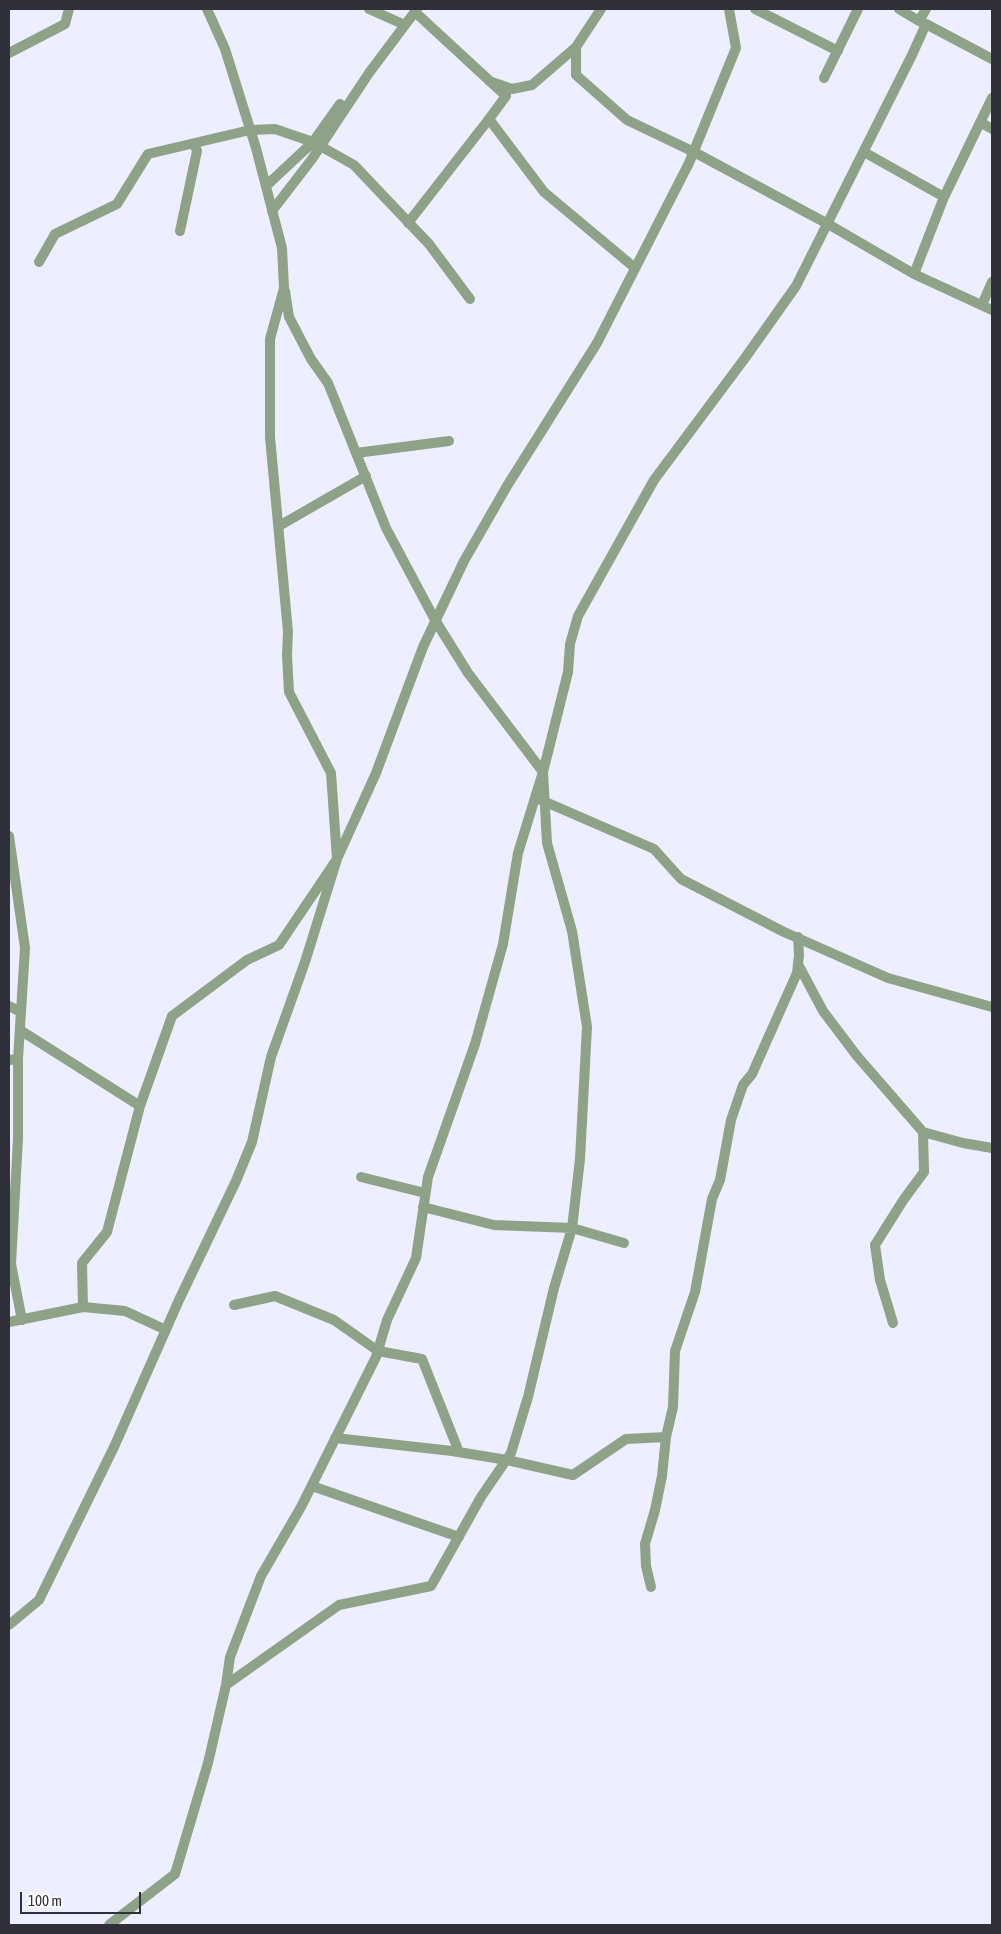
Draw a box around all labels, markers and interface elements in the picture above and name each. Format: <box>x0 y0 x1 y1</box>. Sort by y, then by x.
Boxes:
scale bar <box>22 1882 144 1914</box>
text: 100 m <box>28 1892 62 1909</box>

